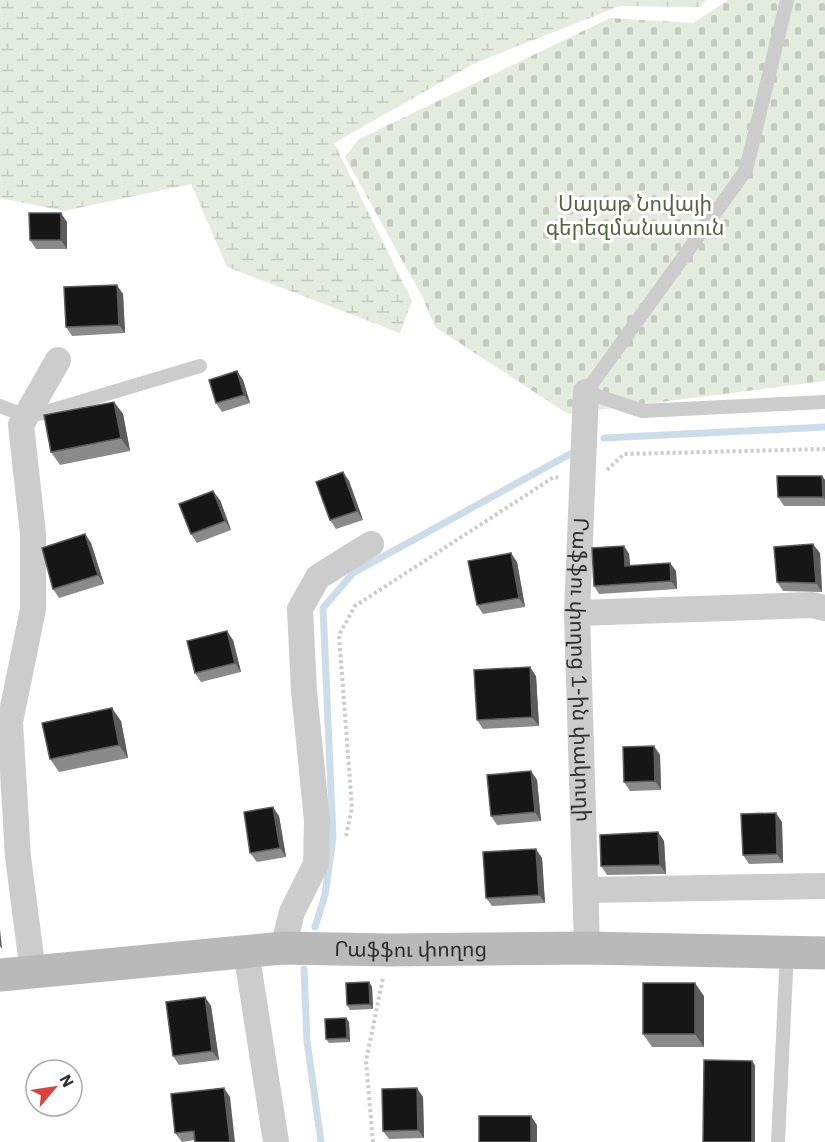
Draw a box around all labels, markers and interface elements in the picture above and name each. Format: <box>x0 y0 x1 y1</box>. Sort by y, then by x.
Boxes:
park label: Սայաթ Նովայի գերեզմանատուն <box>546 189 724 241</box>
street label: Րաֆֆու փողոց 1-ին փակուղի <box>564 517 598 823</box>
street label: Րաֆֆու փողոց <box>334 934 487 963</box>
north arrow <box>24 1058 84 1118</box>
text: N <box>56 1071 79 1091</box>

